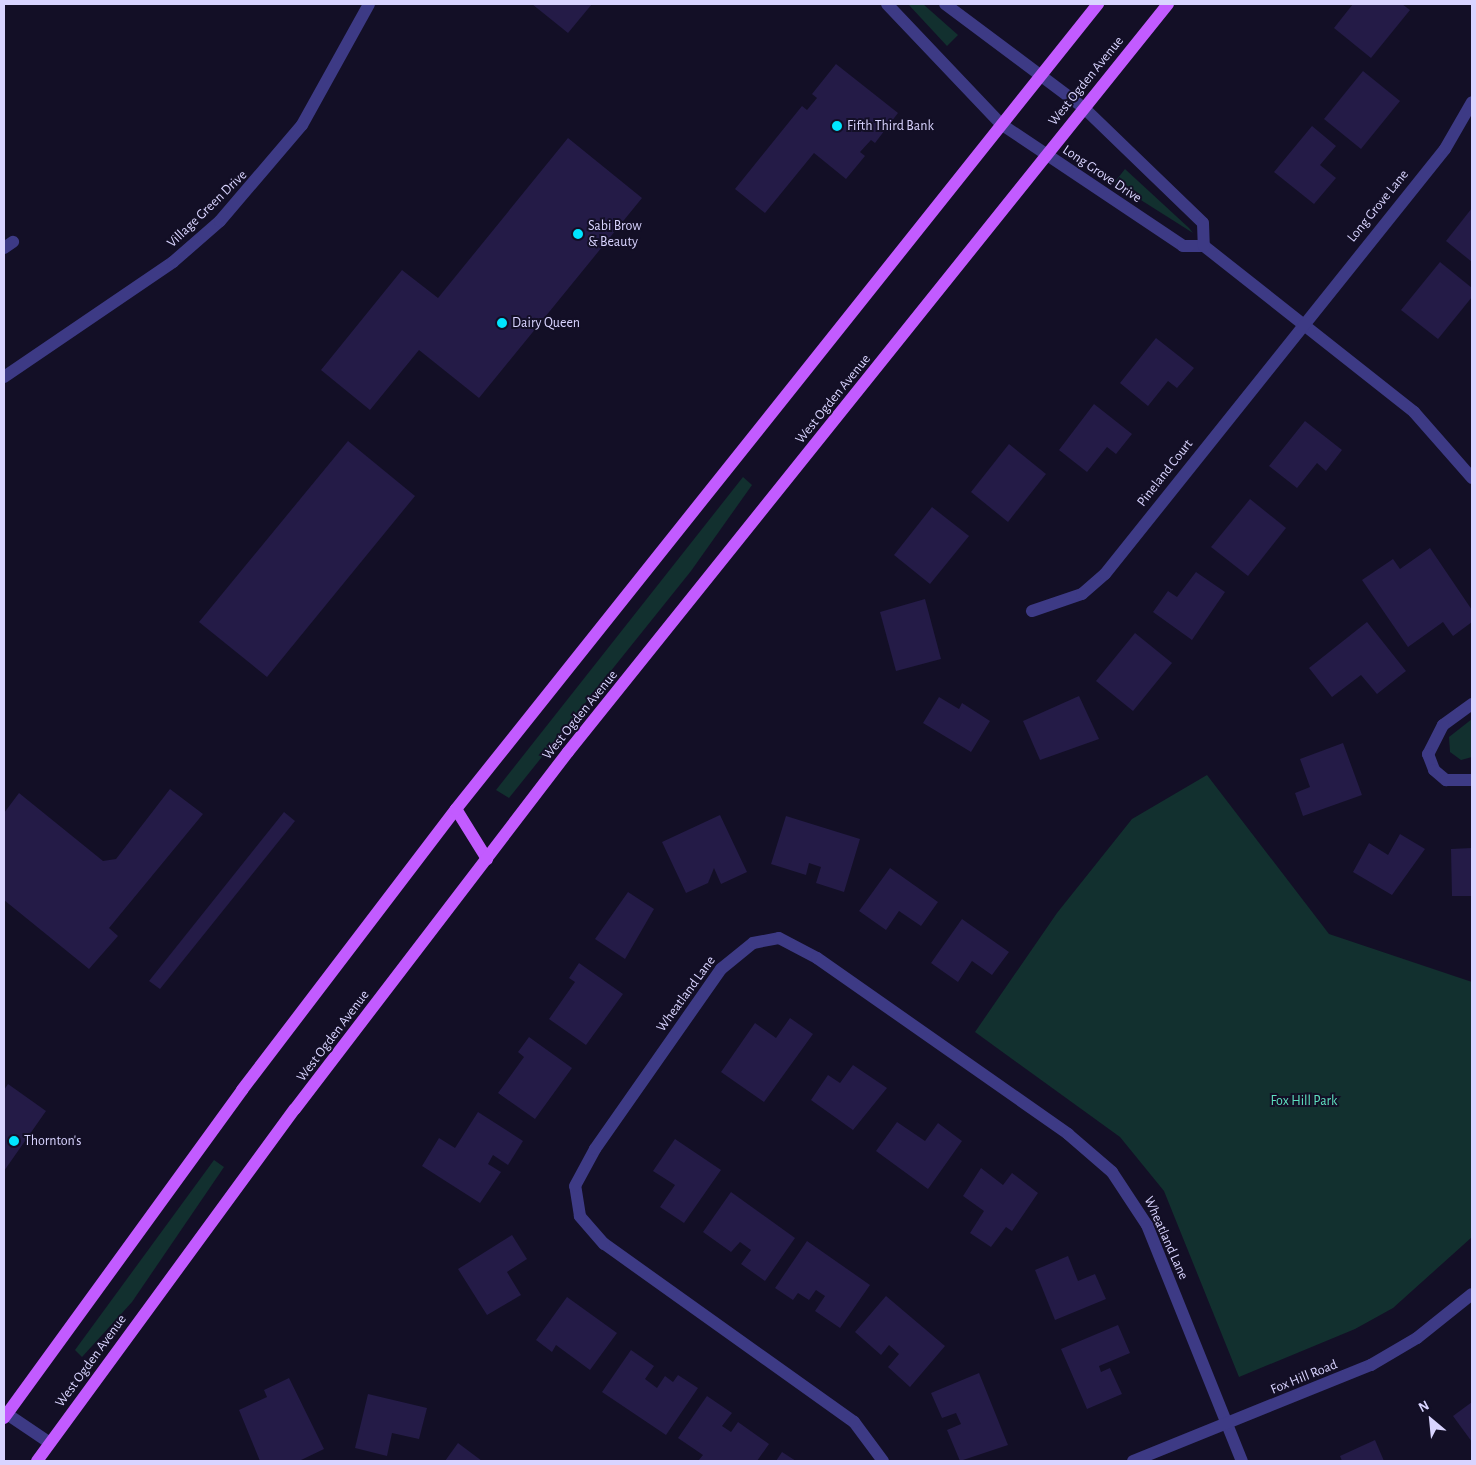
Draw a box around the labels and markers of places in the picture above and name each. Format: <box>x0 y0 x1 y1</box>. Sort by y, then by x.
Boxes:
place label: Fifth Third Bank <box>847 118 934 134</box>
marker: Fifth Third Bank <box>831 120 843 132</box>
place label: Sabi Brow & Beauty <box>588 218 642 250</box>
marker: Sabi Brow & Beauty <box>572 228 584 240</box>
place label: Dairy Queen <box>512 315 580 331</box>
marker: Dairy Queen <box>496 317 508 329</box>
place label: Thornton's <box>24 1133 81 1149</box>
marker: Thornton's <box>8 1135 20 1147</box>

